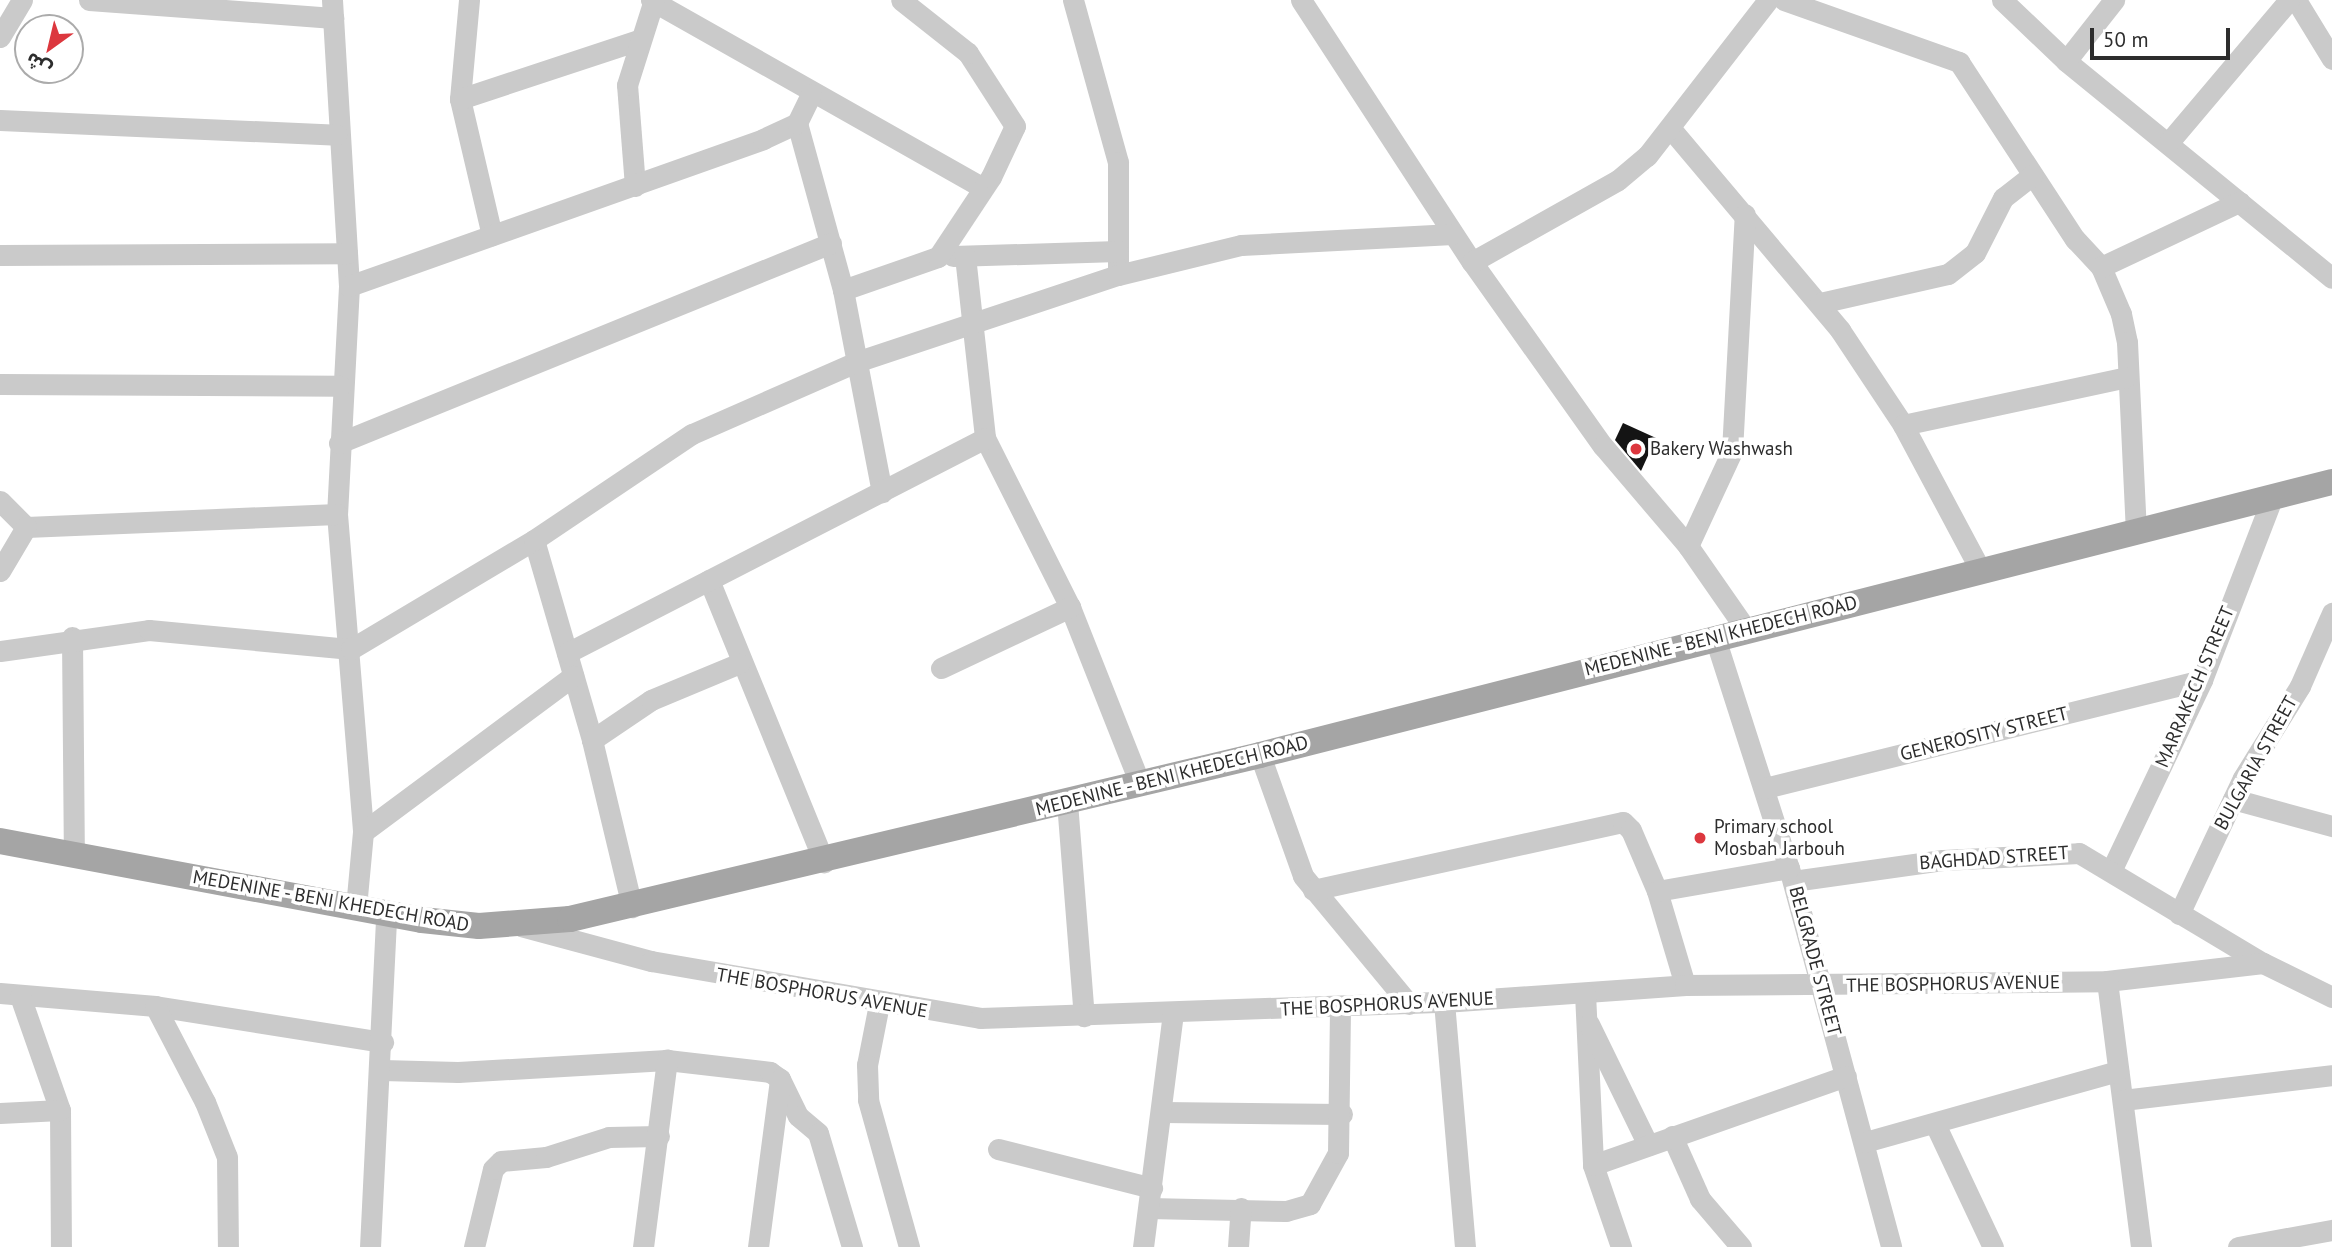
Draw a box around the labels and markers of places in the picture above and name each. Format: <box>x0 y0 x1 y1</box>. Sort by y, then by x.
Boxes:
place label: Bakery Washwash <box>1650 438 1794 460</box>
marker: Bakery Washwash <box>1628 441 1644 457</box>
place label: Primary school Mosbah Jarbouh <box>1714 816 1845 860</box>
marker: Primary school Mosbah Jarbouh <box>1692 830 1708 846</box>

